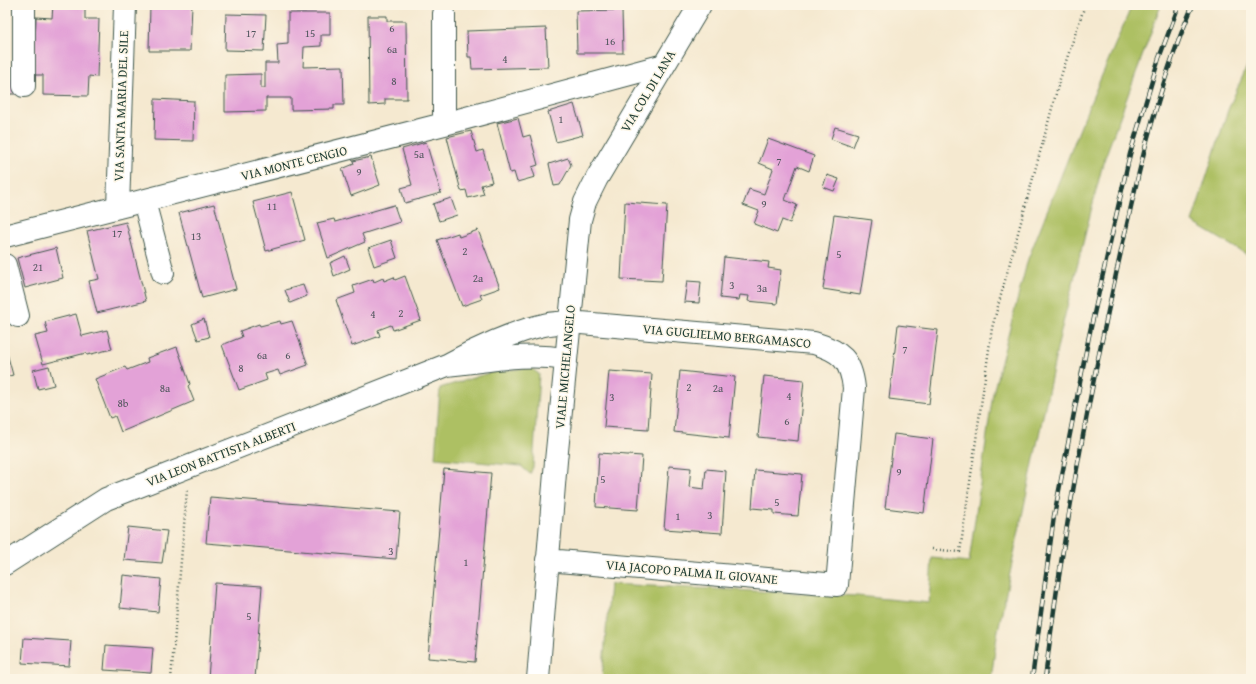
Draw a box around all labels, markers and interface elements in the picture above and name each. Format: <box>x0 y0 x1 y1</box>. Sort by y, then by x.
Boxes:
house number: 6 <box>389 20 395 36</box>
house number: 17 <box>246 25 256 41</box>
house number: 15 <box>305 25 315 41</box>
street label: VIA SANTA MARIA DEL SILE <box>109 30 133 182</box>
house number: 16 <box>605 33 615 49</box>
house number: 6a <box>387 41 398 57</box>
street label: VIA COL DI LANA <box>616 46 680 136</box>
house number: 4 <box>502 51 508 67</box>
house number: 8 <box>391 73 397 89</box>
house number: 1 <box>558 111 564 127</box>
street label: VIA MONTE CENGIO <box>239 141 349 185</box>
house number: 5a <box>414 146 425 162</box>
house number: 7 <box>776 153 782 169</box>
house number: 9 <box>356 164 362 180</box>
house number: 9 <box>761 196 767 212</box>
house number: 11 <box>267 198 277 214</box>
house number: 17 <box>112 225 122 241</box>
house number: 13 <box>191 228 201 244</box>
house number: 2 <box>462 243 468 259</box>
house number: 5 <box>836 246 842 262</box>
house number: 21 <box>33 259 43 275</box>
house number: 2a <box>473 270 484 286</box>
house number: 3 <box>729 277 735 293</box>
house number: 3a <box>757 280 768 296</box>
street label: VIALE MICHELANGELO <box>550 304 580 430</box>
house number: 2 <box>398 305 404 321</box>
house number: 4 <box>370 306 376 322</box>
street label: VIA GUGLIELMO BERGAMASCO <box>642 319 812 353</box>
house number: 7 <box>902 341 908 357</box>
house number: 6a <box>257 347 268 363</box>
house number: 6 <box>285 347 291 363</box>
house number: 8 <box>238 360 244 376</box>
house number: 2 <box>686 379 692 395</box>
house number: 8a <box>160 380 171 396</box>
house number: 2a <box>713 380 724 396</box>
house number: 4 <box>786 388 792 404</box>
house number: 3 <box>609 389 615 405</box>
house number: 8b <box>118 395 129 411</box>
house number: 6 <box>784 413 790 429</box>
street label: VIA LEON BATTISTA ALBERTI <box>143 417 299 491</box>
house number: 9 <box>896 464 902 480</box>
house number: 5 <box>600 471 606 487</box>
house number: 5 <box>774 494 780 510</box>
house number: 3 <box>707 507 713 523</box>
house number: 1 <box>675 508 681 524</box>
house number: 3 <box>388 543 394 559</box>
house number: 1 <box>463 554 469 570</box>
street label: VIA JACOPO PALMA IL GIOVANE <box>605 555 779 589</box>
house number: 5 <box>246 608 252 624</box>

